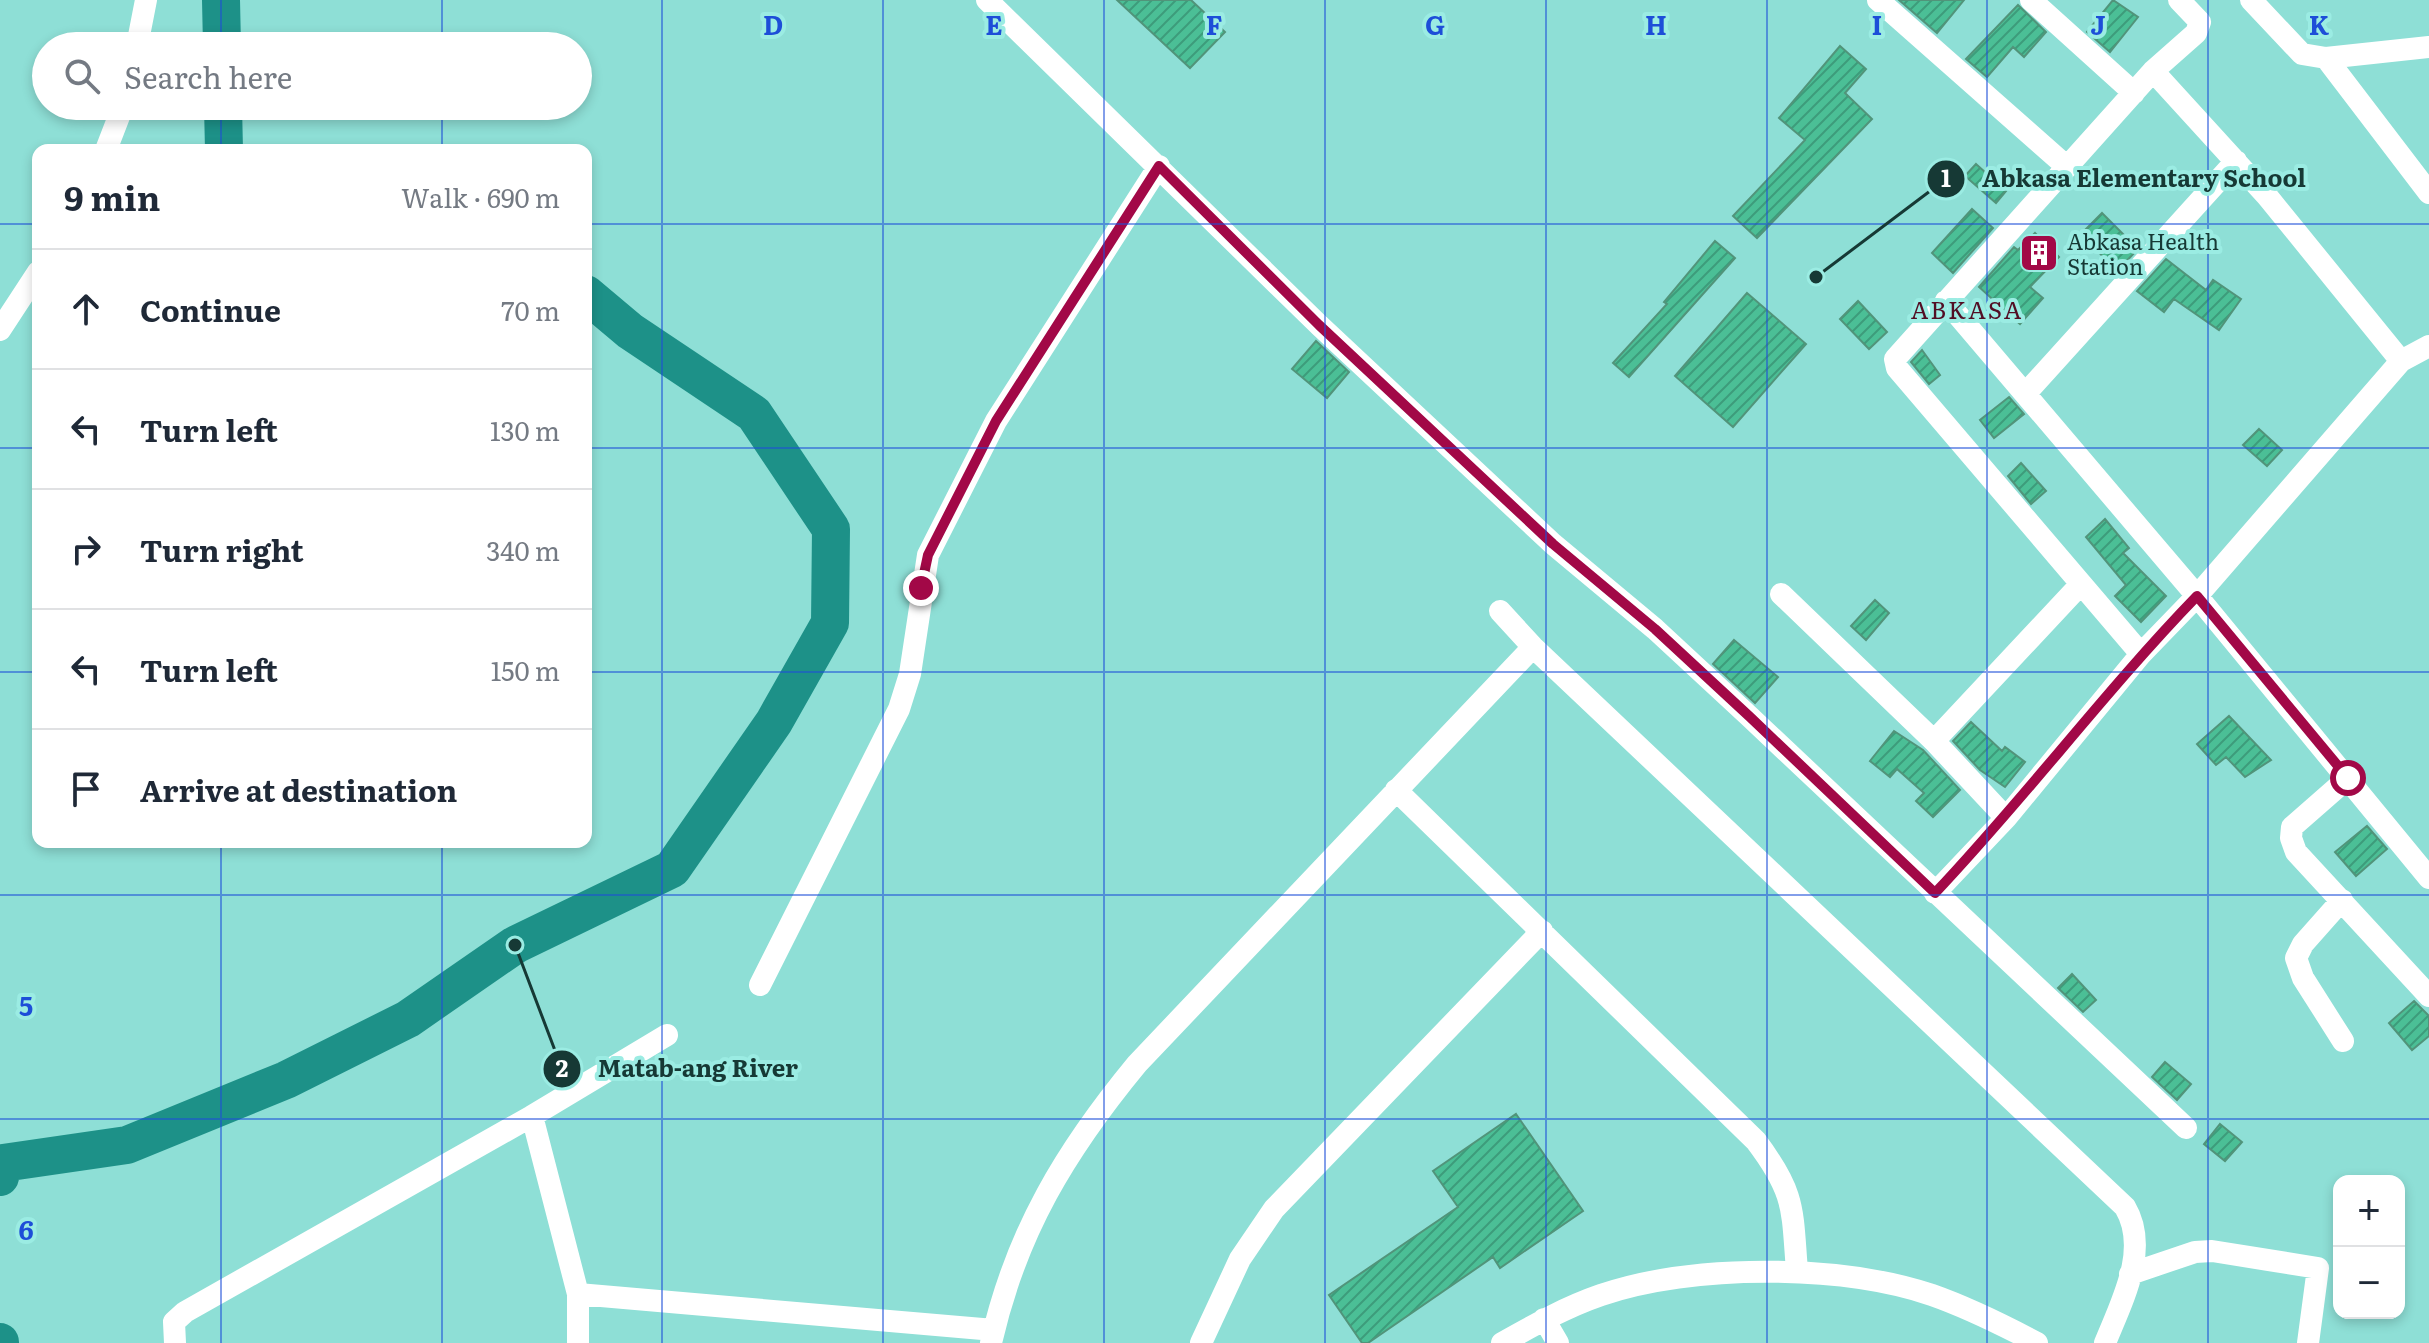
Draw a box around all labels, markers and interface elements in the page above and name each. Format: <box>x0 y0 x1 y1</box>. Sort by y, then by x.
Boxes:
text: D <box>763 4 783 43</box>
text: E <box>985 4 1003 43</box>
text: F <box>1206 4 1222 43</box>
text: G <box>1425 4 1445 43</box>
text: H <box>1645 4 1667 43</box>
text: I <box>1872 4 1882 43</box>
text: J <box>2091 4 2106 43</box>
text: K <box>2309 4 2330 43</box>
search box <box>32 32 592 120</box>
icon: search <box>60 54 104 98</box>
text: Search here <box>124 54 292 98</box>
callout: Abkasa Elementary School <box>1926 155 2322 203</box>
text: 1 <box>1941 159 1951 194</box>
text: Abkasa Elementary School <box>1982 159 2306 194</box>
text: 9 min <box>64 171 160 221</box>
text: Walk · 690 m <box>401 177 560 216</box>
place label: Abkasa Health Station <box>2067 224 2219 282</box>
building icon: Abkasa Health Station <box>2018 232 2060 274</box>
icon: ahead <box>64 287 108 331</box>
text: Continue <box>140 287 281 331</box>
text: 70 m <box>501 290 560 329</box>
district label: ABKASA <box>1911 291 2023 326</box>
icon: left <box>64 407 108 451</box>
text: Turn left <box>140 407 278 451</box>
text: 130 m <box>490 410 560 449</box>
icon: right <box>64 527 108 571</box>
text: Turn right <box>140 527 304 571</box>
text: 340 m <box>486 530 560 569</box>
route end <box>903 570 939 606</box>
icon: left <box>64 647 108 691</box>
text: Turn left <box>140 647 278 691</box>
text: 150 m <box>491 650 560 689</box>
route start <box>2330 760 2366 796</box>
icon: arrive <box>64 767 108 811</box>
text: Arrive at destination <box>140 767 457 811</box>
text: 5 <box>19 985 33 1024</box>
callout: Matab-ang River <box>542 1045 815 1093</box>
text: 2 <box>556 1049 569 1084</box>
text: Matab-ang River <box>598 1049 798 1084</box>
map controls <box>2333 1175 2405 1319</box>
button: + <box>2333 1175 2405 1247</box>
text: 6 <box>18 1209 34 1248</box>
button: − <box>2333 1247 2405 1319</box>

